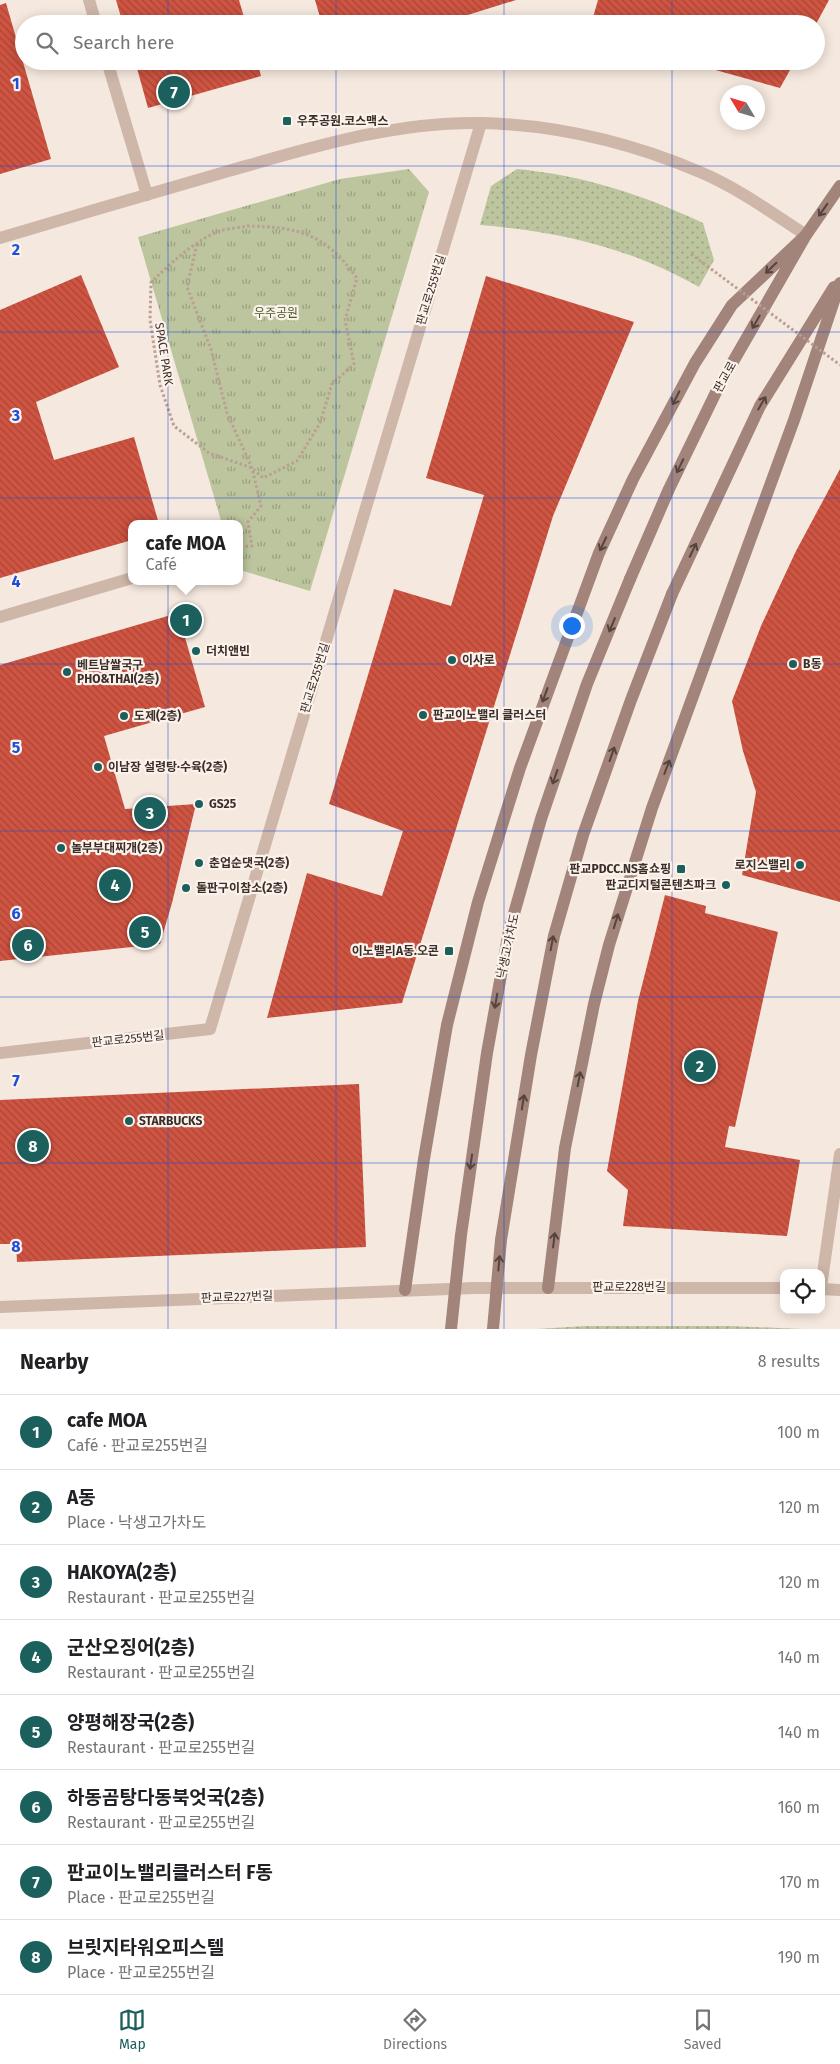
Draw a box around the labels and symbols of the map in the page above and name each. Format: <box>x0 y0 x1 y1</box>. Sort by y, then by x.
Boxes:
pin: 7 <box>158 73 190 111</box>
text: 1 <box>12 74 20 93</box>
north arrow <box>720 85 765 130</box>
place label: 우주공원.코스맥스 <box>297 114 388 128</box>
marker: 우주공원.코스맥스 <box>281 115 293 127</box>
one-way arrow <box>818 203 828 217</box>
text: 2 <box>12 240 20 259</box>
street label: 판교로255번길 <box>414 253 448 327</box>
one-way arrow <box>764 262 777 274</box>
park label: 우주공원 <box>254 306 298 320</box>
one-way arrow <box>750 315 760 329</box>
street label: SPACE PARK <box>152 322 176 387</box>
street label: 판교로 <box>711 359 739 395</box>
one-way arrow <box>671 391 681 406</box>
one-way arrow <box>758 396 768 410</box>
text: 3 <box>11 406 20 425</box>
one-way arrow <box>675 458 685 473</box>
one-way arrow <box>598 536 608 551</box>
one-way arrow <box>688 542 698 557</box>
text: 4 <box>11 572 21 591</box>
pin: 1 <box>170 601 202 639</box>
your location <box>559 613 585 639</box>
one-way arrow <box>606 617 615 632</box>
street label: 판교로255번길 <box>298 641 332 715</box>
place label: 더치앤빈 <box>206 644 250 658</box>
marker: 더치앤빈 <box>190 645 202 657</box>
place label: 이사로 <box>462 653 495 667</box>
marker: 이사로 <box>446 654 458 666</box>
place label: B동 <box>803 657 821 671</box>
place label: 베트남쌀국구 PHO&THAI(2층) <box>77 658 159 686</box>
marker: B동 <box>787 658 799 670</box>
marker: 베트남쌀국구 PHO&THAI(2층) <box>61 666 73 678</box>
one-way arrow <box>540 687 549 703</box>
place label: 판교이노밸리 클러스터 <box>433 708 546 722</box>
place label: 도제(2층) <box>134 709 181 723</box>
marker: 판교이노밸리 클러스터 <box>417 709 429 721</box>
marker: 도제(2층) <box>118 710 130 722</box>
text: 5 <box>12 738 21 757</box>
one-way arrow <box>608 747 617 762</box>
place label: 이남장 설령탕·수육(2층) <box>108 760 227 774</box>
one-way arrow <box>663 760 672 775</box>
marker: 이남장 설령탕·수육(2층) <box>92 761 104 773</box>
one-way arrow <box>550 769 559 784</box>
pin: 3 <box>134 794 166 832</box>
place label: GS25 <box>209 797 237 811</box>
marker: GS25 <box>193 798 205 810</box>
place label: 놀부부대찌개(2층) <box>71 841 162 855</box>
marker: 놀부부대찌개(2층) <box>55 842 67 854</box>
place label: 춘업순댓국(2층) <box>209 856 289 870</box>
marker: 춘업순댓국(2층) <box>193 857 205 869</box>
place label: 로지스밸리 <box>735 858 790 872</box>
marker: 로지스밸리 <box>794 859 806 871</box>
place label: 판교PDCC.NS홈쇼핑 <box>570 862 671 876</box>
marker: 판교PDCC.NS홈쇼핑 <box>675 863 687 875</box>
pin: 4 <box>99 866 131 904</box>
place label: 판교디지털콘텐츠파크 <box>606 878 716 892</box>
marker: 판교디지털콘텐츠파크 <box>720 879 732 891</box>
place label: 돌판구이참소(2층) <box>196 881 287 895</box>
marker: 돌판구이참소(2층) <box>180 882 192 894</box>
text: 6 <box>11 904 21 923</box>
street label: 낙생고가차도 <box>494 912 522 980</box>
pin: 5 <box>129 913 161 951</box>
one-way arrow <box>612 913 622 929</box>
pin: 6 <box>12 926 44 964</box>
one-way arrow <box>548 935 558 951</box>
place label: 이노밸리A동.오콘 <box>352 944 439 958</box>
marker: 이노밸리A동.오콘 <box>443 945 455 957</box>
one-way arrow <box>491 993 501 1009</box>
street label: 판교로255번길 <box>91 1028 165 1050</box>
pin: 2 <box>684 1047 716 1085</box>
text: 7 <box>12 1071 20 1090</box>
one-way arrow <box>574 1071 584 1087</box>
one-way arrow <box>519 1095 529 1111</box>
place label: STARBUCKS <box>139 1114 203 1128</box>
marker: STARBUCKS <box>123 1115 135 1127</box>
pin: 8 <box>17 1127 49 1165</box>
one-way arrow <box>466 1154 476 1170</box>
one-way arrow <box>549 1232 559 1248</box>
text: 8 <box>11 1237 21 1256</box>
one-way arrow <box>494 1255 504 1271</box>
street label: 판교로228번길 <box>592 1280 666 1294</box>
street label: 판교로227번길 <box>201 1289 273 1305</box>

